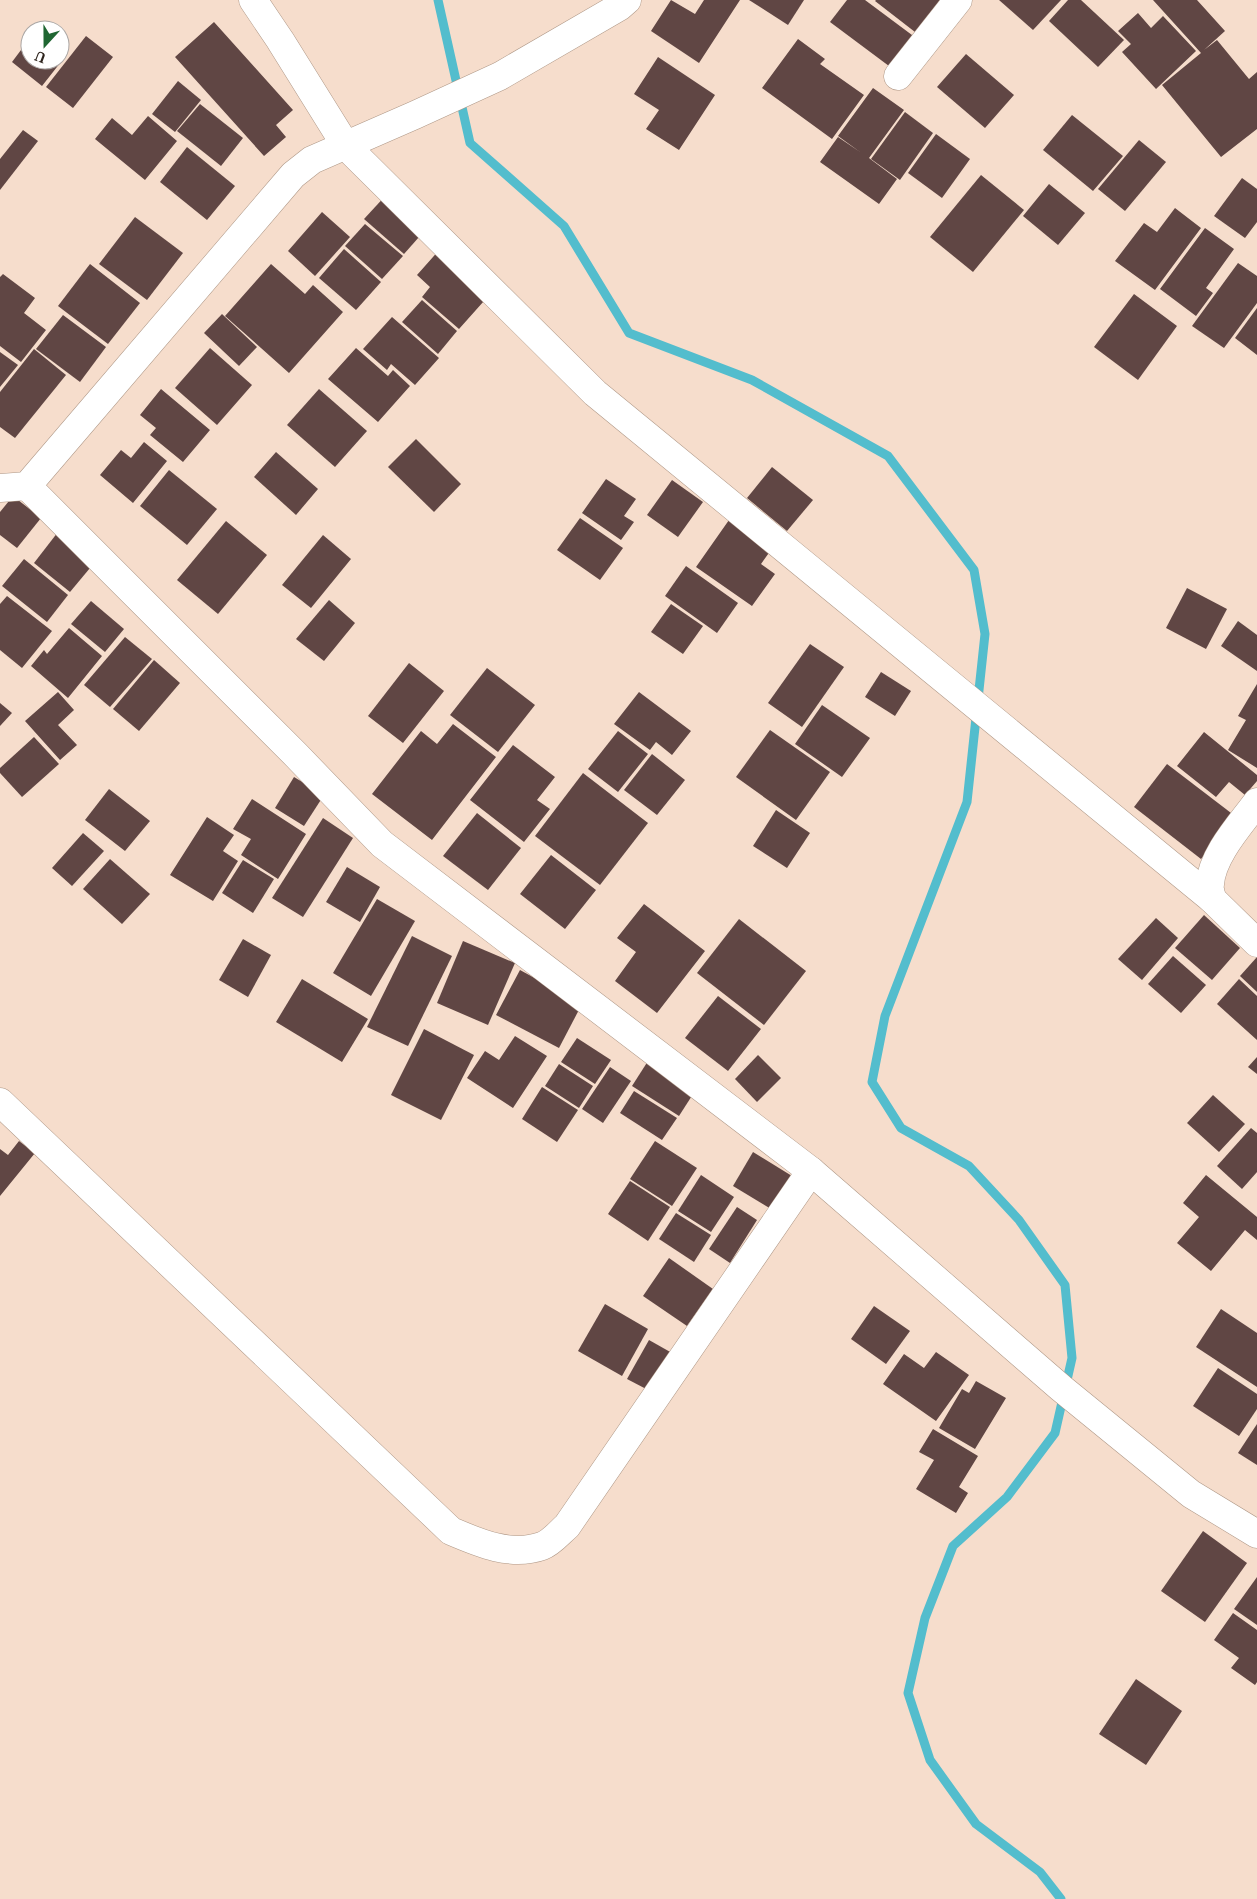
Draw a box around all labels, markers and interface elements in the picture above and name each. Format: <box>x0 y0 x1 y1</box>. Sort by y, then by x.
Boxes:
north arrow <box>20 20 70 70</box>
text: U <box>31 47 48 68</box>

